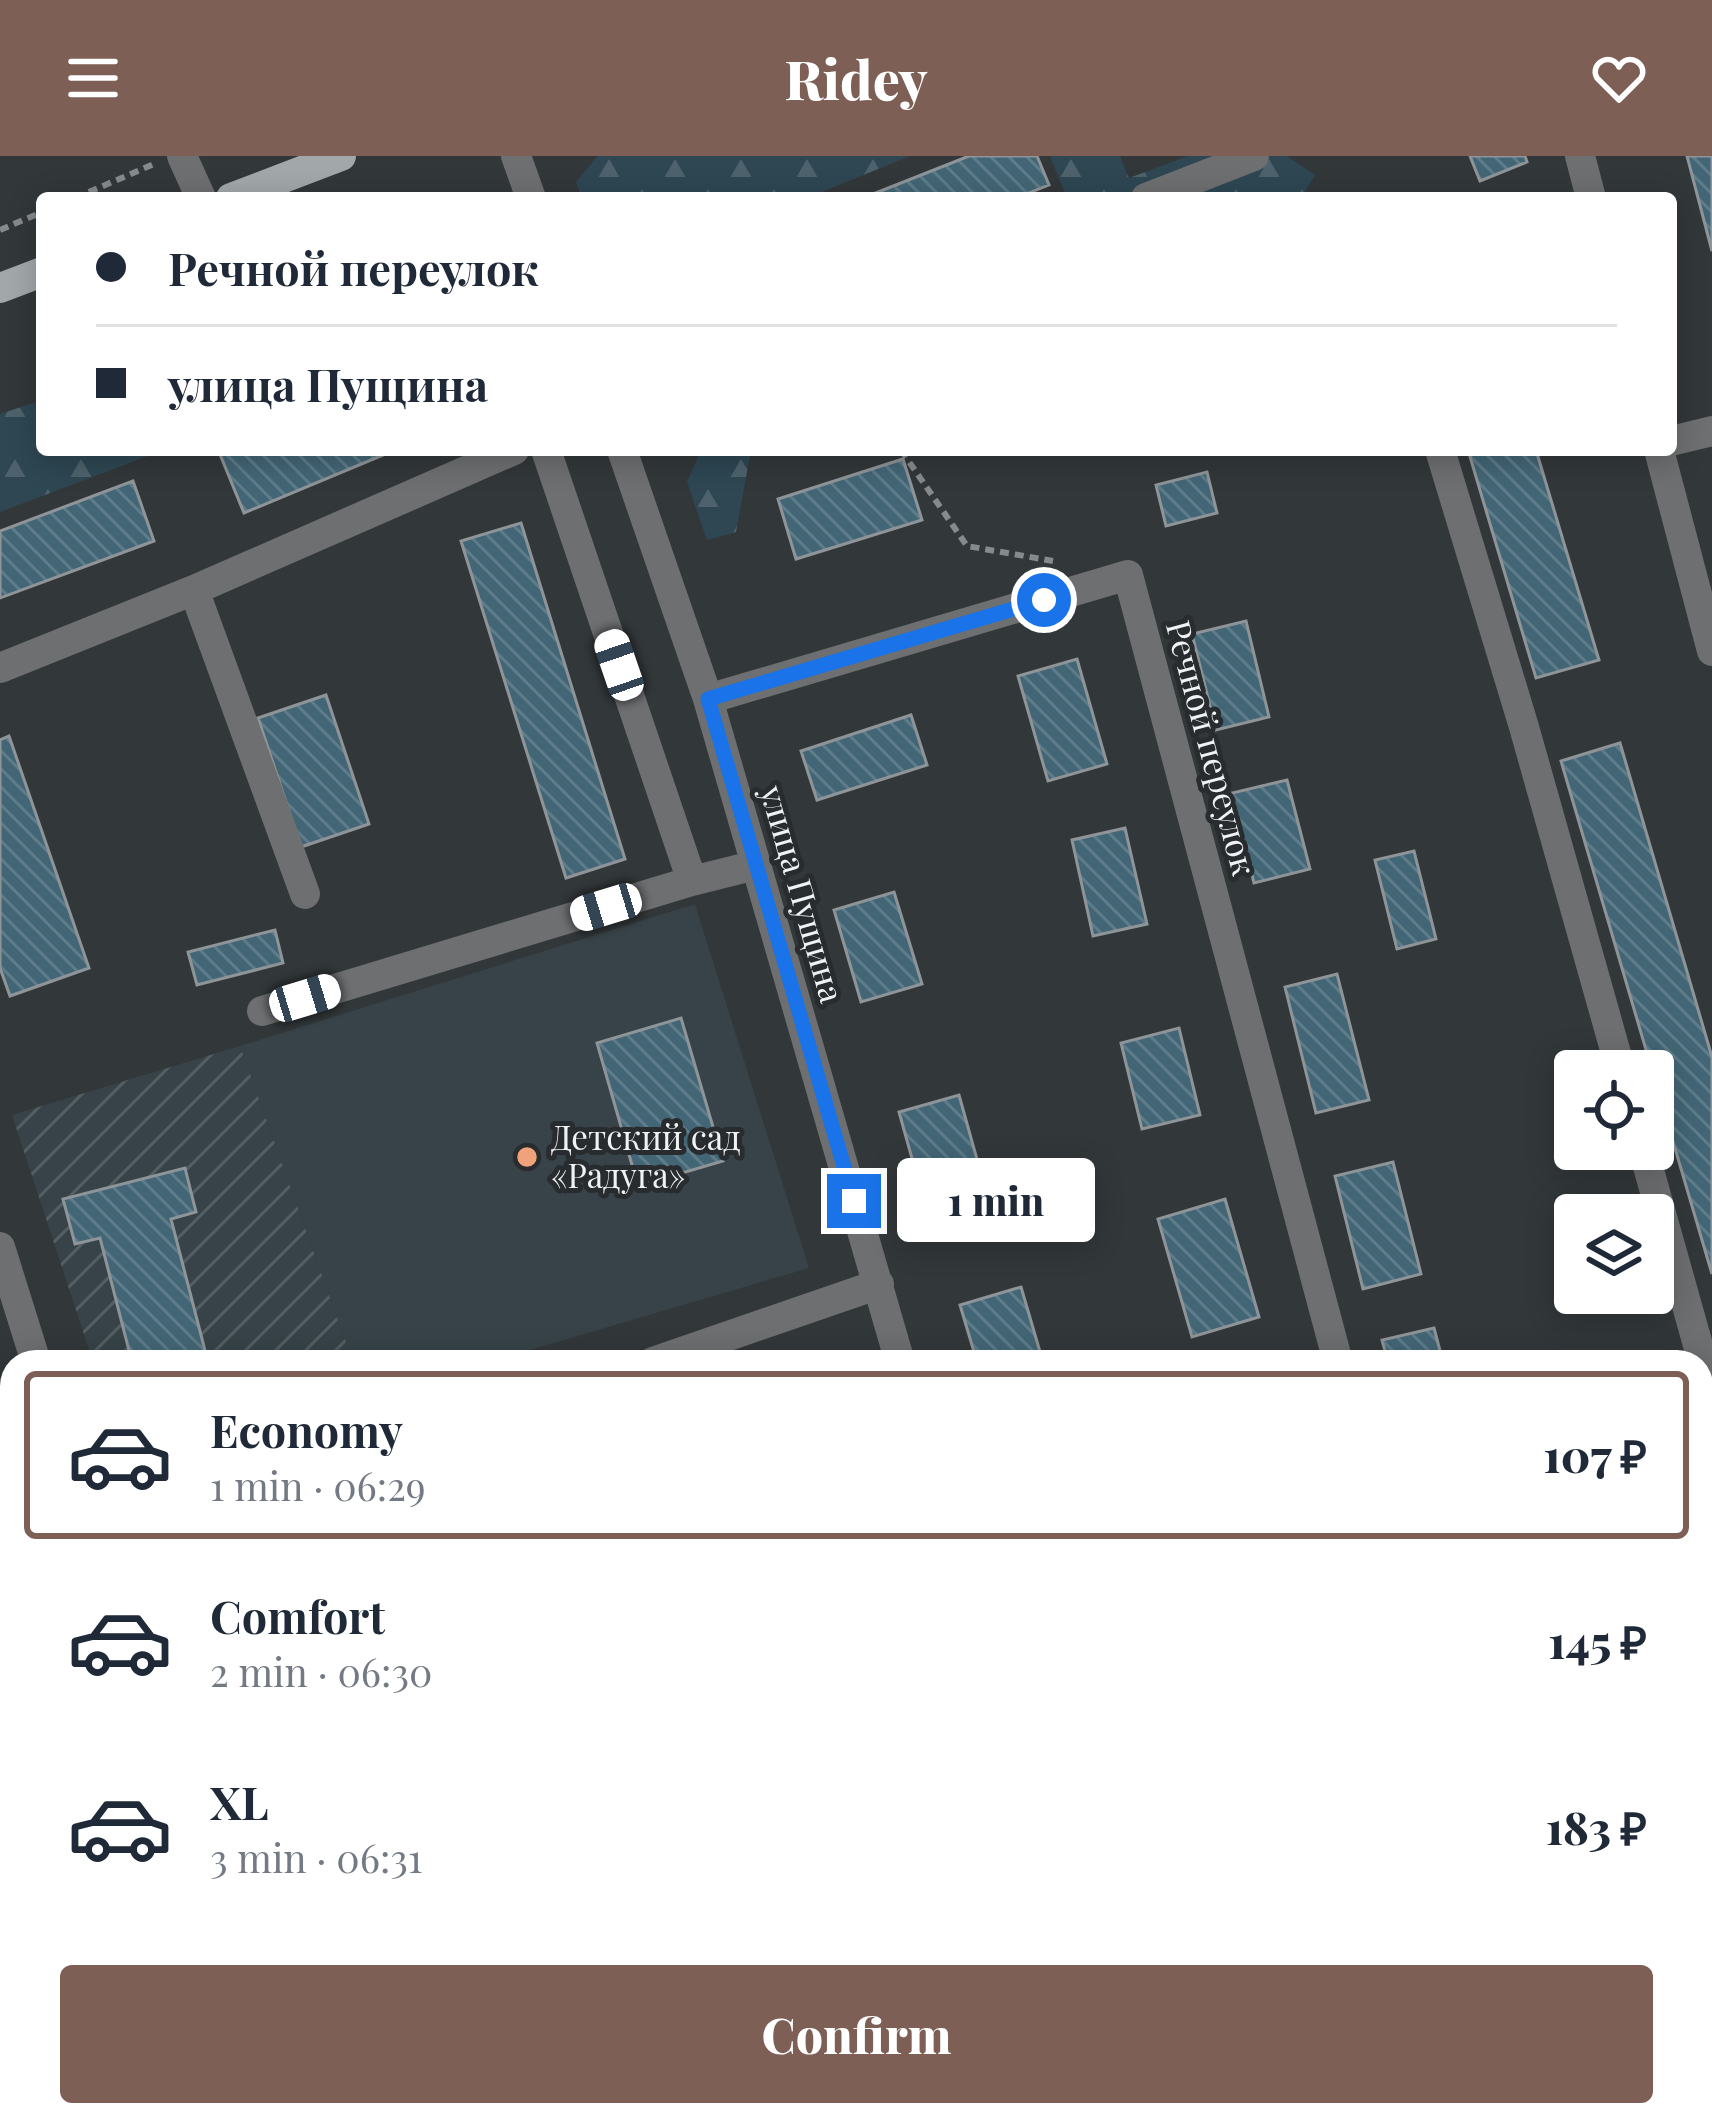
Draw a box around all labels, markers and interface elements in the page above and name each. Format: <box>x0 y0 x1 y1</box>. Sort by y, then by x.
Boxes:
text: Ridey <box>785 42 927 114</box>
icon: menu <box>60 45 126 111</box>
icon: heart <box>1586 45 1652 111</box>
text: Речной переулок <box>168 237 539 297</box>
text: улица Пущина <box>168 353 488 413</box>
route start <box>1017 573 1071 627</box>
street label: Речной переулок <box>1158 615 1268 880</box>
car <box>590 625 648 705</box>
street label: улица Пущина <box>752 779 856 1008</box>
car <box>566 879 646 935</box>
car <box>265 970 345 1026</box>
map controls <box>1554 1050 1674 1314</box>
button: locate <box>1554 1050 1674 1170</box>
place label: Детский сад «Радуга» <box>551 1114 740 1196</box>
marker: Детский сад «Радуга» <box>514 1144 540 1170</box>
callout: 1 min <box>896 1159 1094 1243</box>
route end <box>827 1174 881 1228</box>
text: 1 min <box>948 1174 1044 1226</box>
button: layers <box>1554 1194 1674 1314</box>
text: Economy <box>210 1399 403 1459</box>
icon: car <box>66 1401 174 1509</box>
text: 107 ₽ <box>1543 1424 1647 1484</box>
text: 1 min · 06:29 <box>210 1459 426 1511</box>
text: Comfort <box>210 1585 385 1645</box>
icon: car <box>66 1587 174 1695</box>
text: 145 ₽ <box>1548 1610 1647 1670</box>
text: 2 min · 06:30 <box>210 1645 432 1697</box>
text: XL <box>210 1771 269 1831</box>
icon: car <box>66 1773 174 1881</box>
text: 183 ₽ <box>1546 1796 1647 1856</box>
text: 3 min · 06:31 <box>210 1831 422 1883</box>
button: Confirm <box>60 1965 1653 2103</box>

